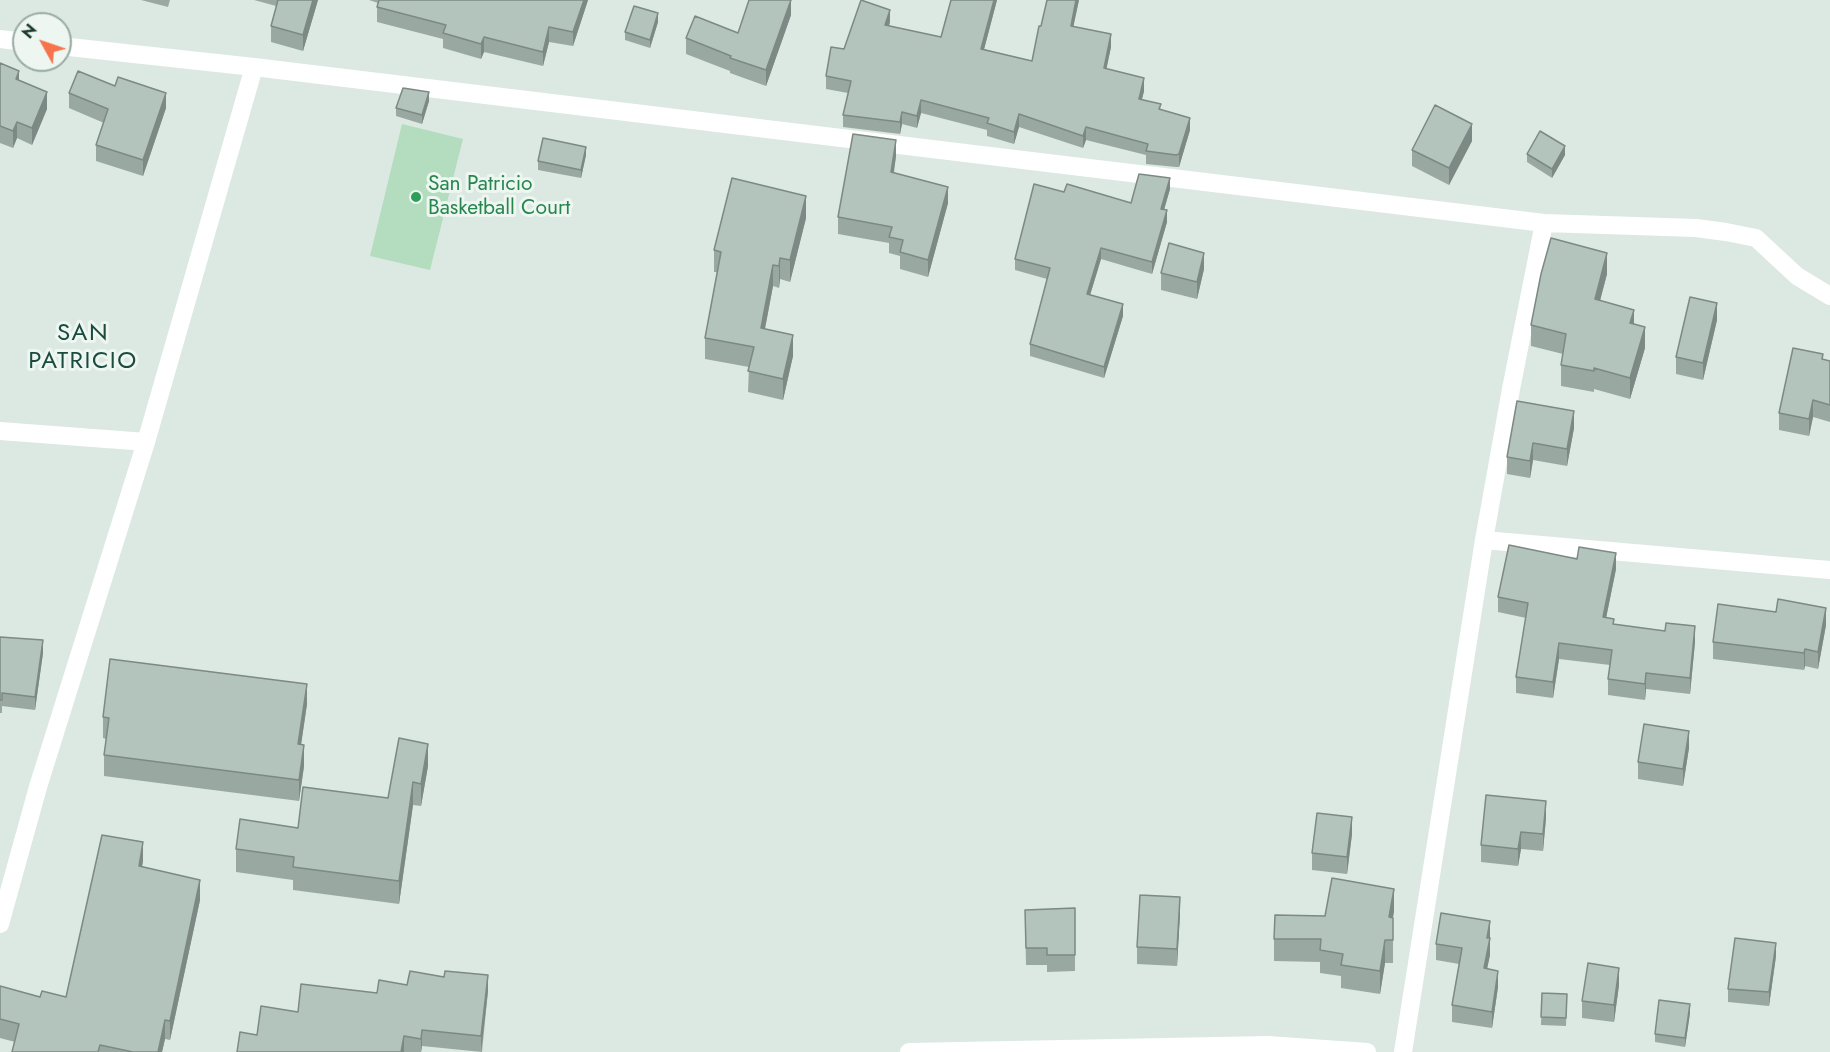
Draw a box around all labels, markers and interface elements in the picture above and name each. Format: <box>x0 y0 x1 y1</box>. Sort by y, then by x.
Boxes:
north arrow <box>12 12 72 72</box>
text: N <box>16 19 42 44</box>
place label: San Patricio Basketball Court <box>428 172 570 222</box>
marker: San Patricio Basketball Court <box>409 190 423 204</box>
district label: SAN PATRICIO <box>28 320 138 376</box>

